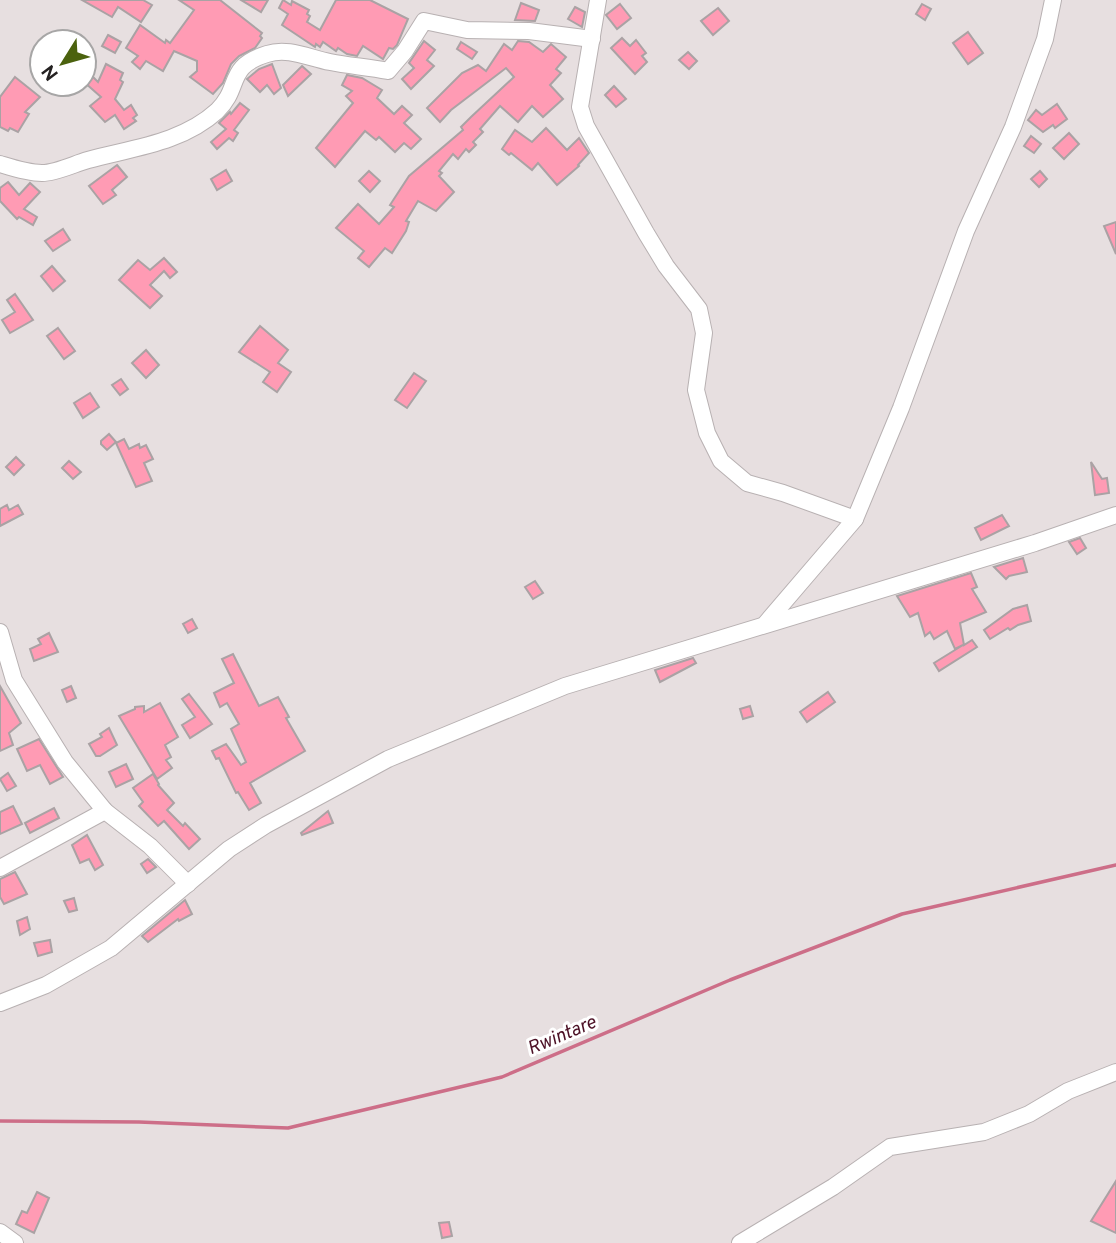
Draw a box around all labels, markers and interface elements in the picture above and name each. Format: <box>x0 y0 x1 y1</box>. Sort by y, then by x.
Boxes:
north arrow <box>28 28 98 98</box>
text: N <box>37 59 65 85</box>
water label: Rwintare <box>524 1011 600 1061</box>

